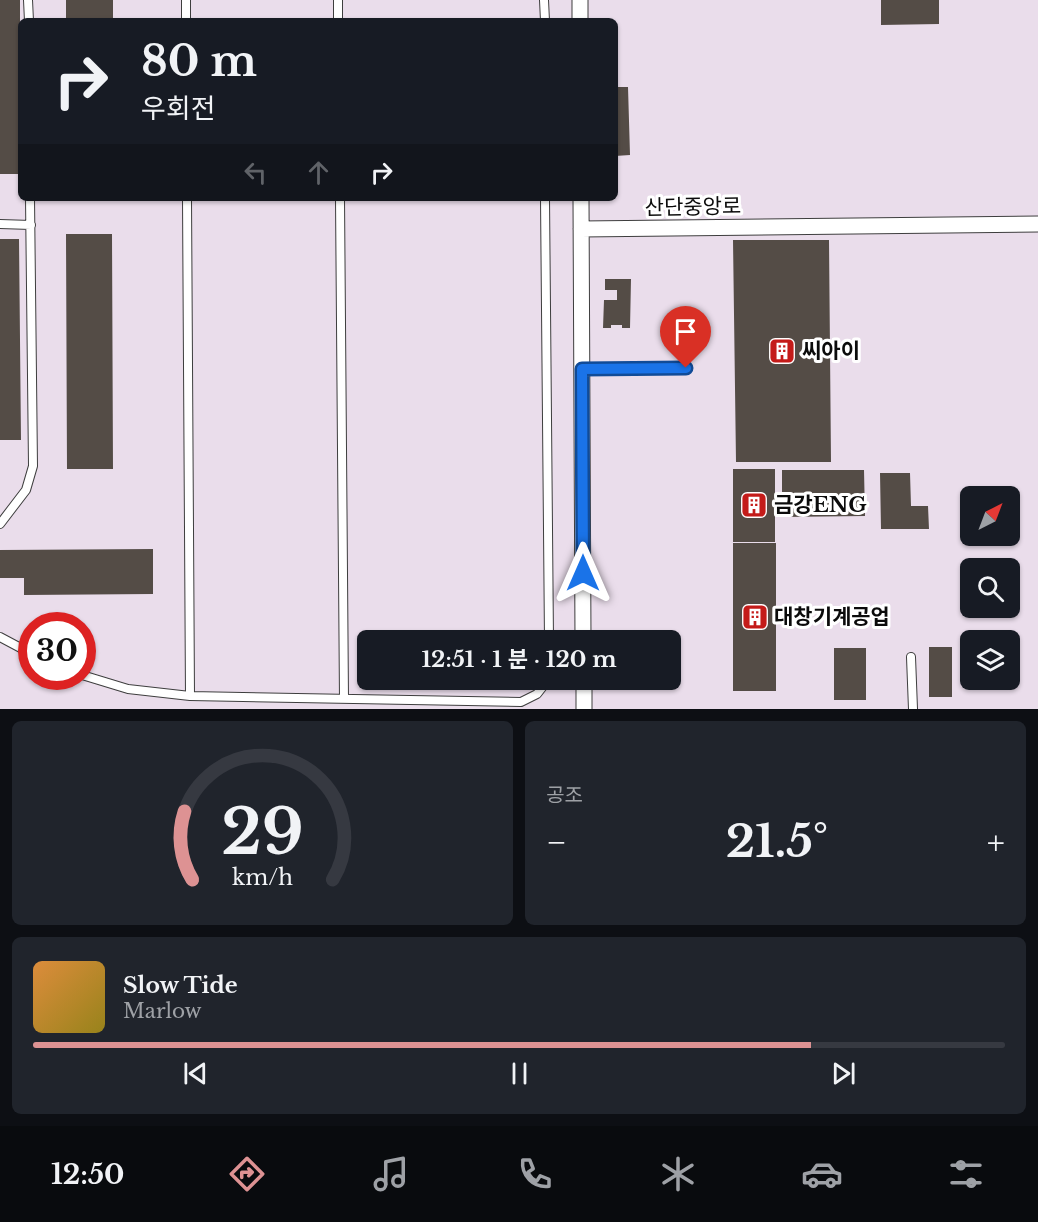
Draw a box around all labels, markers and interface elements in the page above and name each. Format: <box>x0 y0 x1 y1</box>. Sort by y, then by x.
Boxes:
text: 80 m <box>141 35 257 87</box>
icon: right <box>42 42 120 120</box>
text: 우회전 <box>141 92 216 125</box>
icon: left <box>239 156 272 189</box>
icon: ahead <box>302 156 335 189</box>
icon: right <box>365 156 398 189</box>
street label: 산단중앙로 <box>644 193 742 221</box>
pin <box>660 306 711 368</box>
icon: arrive <box>669 315 702 348</box>
building icon: 씨아이 <box>767 336 797 366</box>
place label: 씨아이 <box>802 338 860 364</box>
north arrow <box>960 486 1020 546</box>
map controls <box>960 486 1020 690</box>
building icon: 금강ENG <box>739 490 769 520</box>
place label: 금강ENG <box>774 492 867 518</box>
position arrow <box>551 541 615 605</box>
button: search <box>960 558 1020 618</box>
building icon: 대창기계공업 <box>740 602 770 632</box>
place label: 대창기계공업 <box>774 604 890 630</box>
speed limit sign: 30 <box>18 612 96 690</box>
button: layers <box>960 630 1020 690</box>
text: 12:51 · 1 분 · 120 m <box>421 646 617 673</box>
text: 공조 <box>546 783 583 807</box>
text: 29 <box>221 793 304 871</box>
text: 21.5° <box>726 813 828 869</box>
text: − <box>546 822 567 863</box>
text: + <box>987 822 1005 863</box>
text: km/h <box>232 864 293 891</box>
text: Slow Tide <box>123 972 238 999</box>
text: Marlow <box>123 999 202 1023</box>
icon: previous <box>179 1057 212 1090</box>
icon: pause <box>503 1057 536 1090</box>
icon: next <box>827 1057 860 1090</box>
icon: directions <box>226 1153 268 1195</box>
icon: music <box>370 1153 412 1195</box>
icon: phone <box>514 1153 556 1195</box>
icon: climate <box>657 1153 699 1195</box>
icon: car <box>801 1153 843 1195</box>
icon: filters <box>945 1153 987 1195</box>
text: 12:50 <box>51 1158 124 1191</box>

